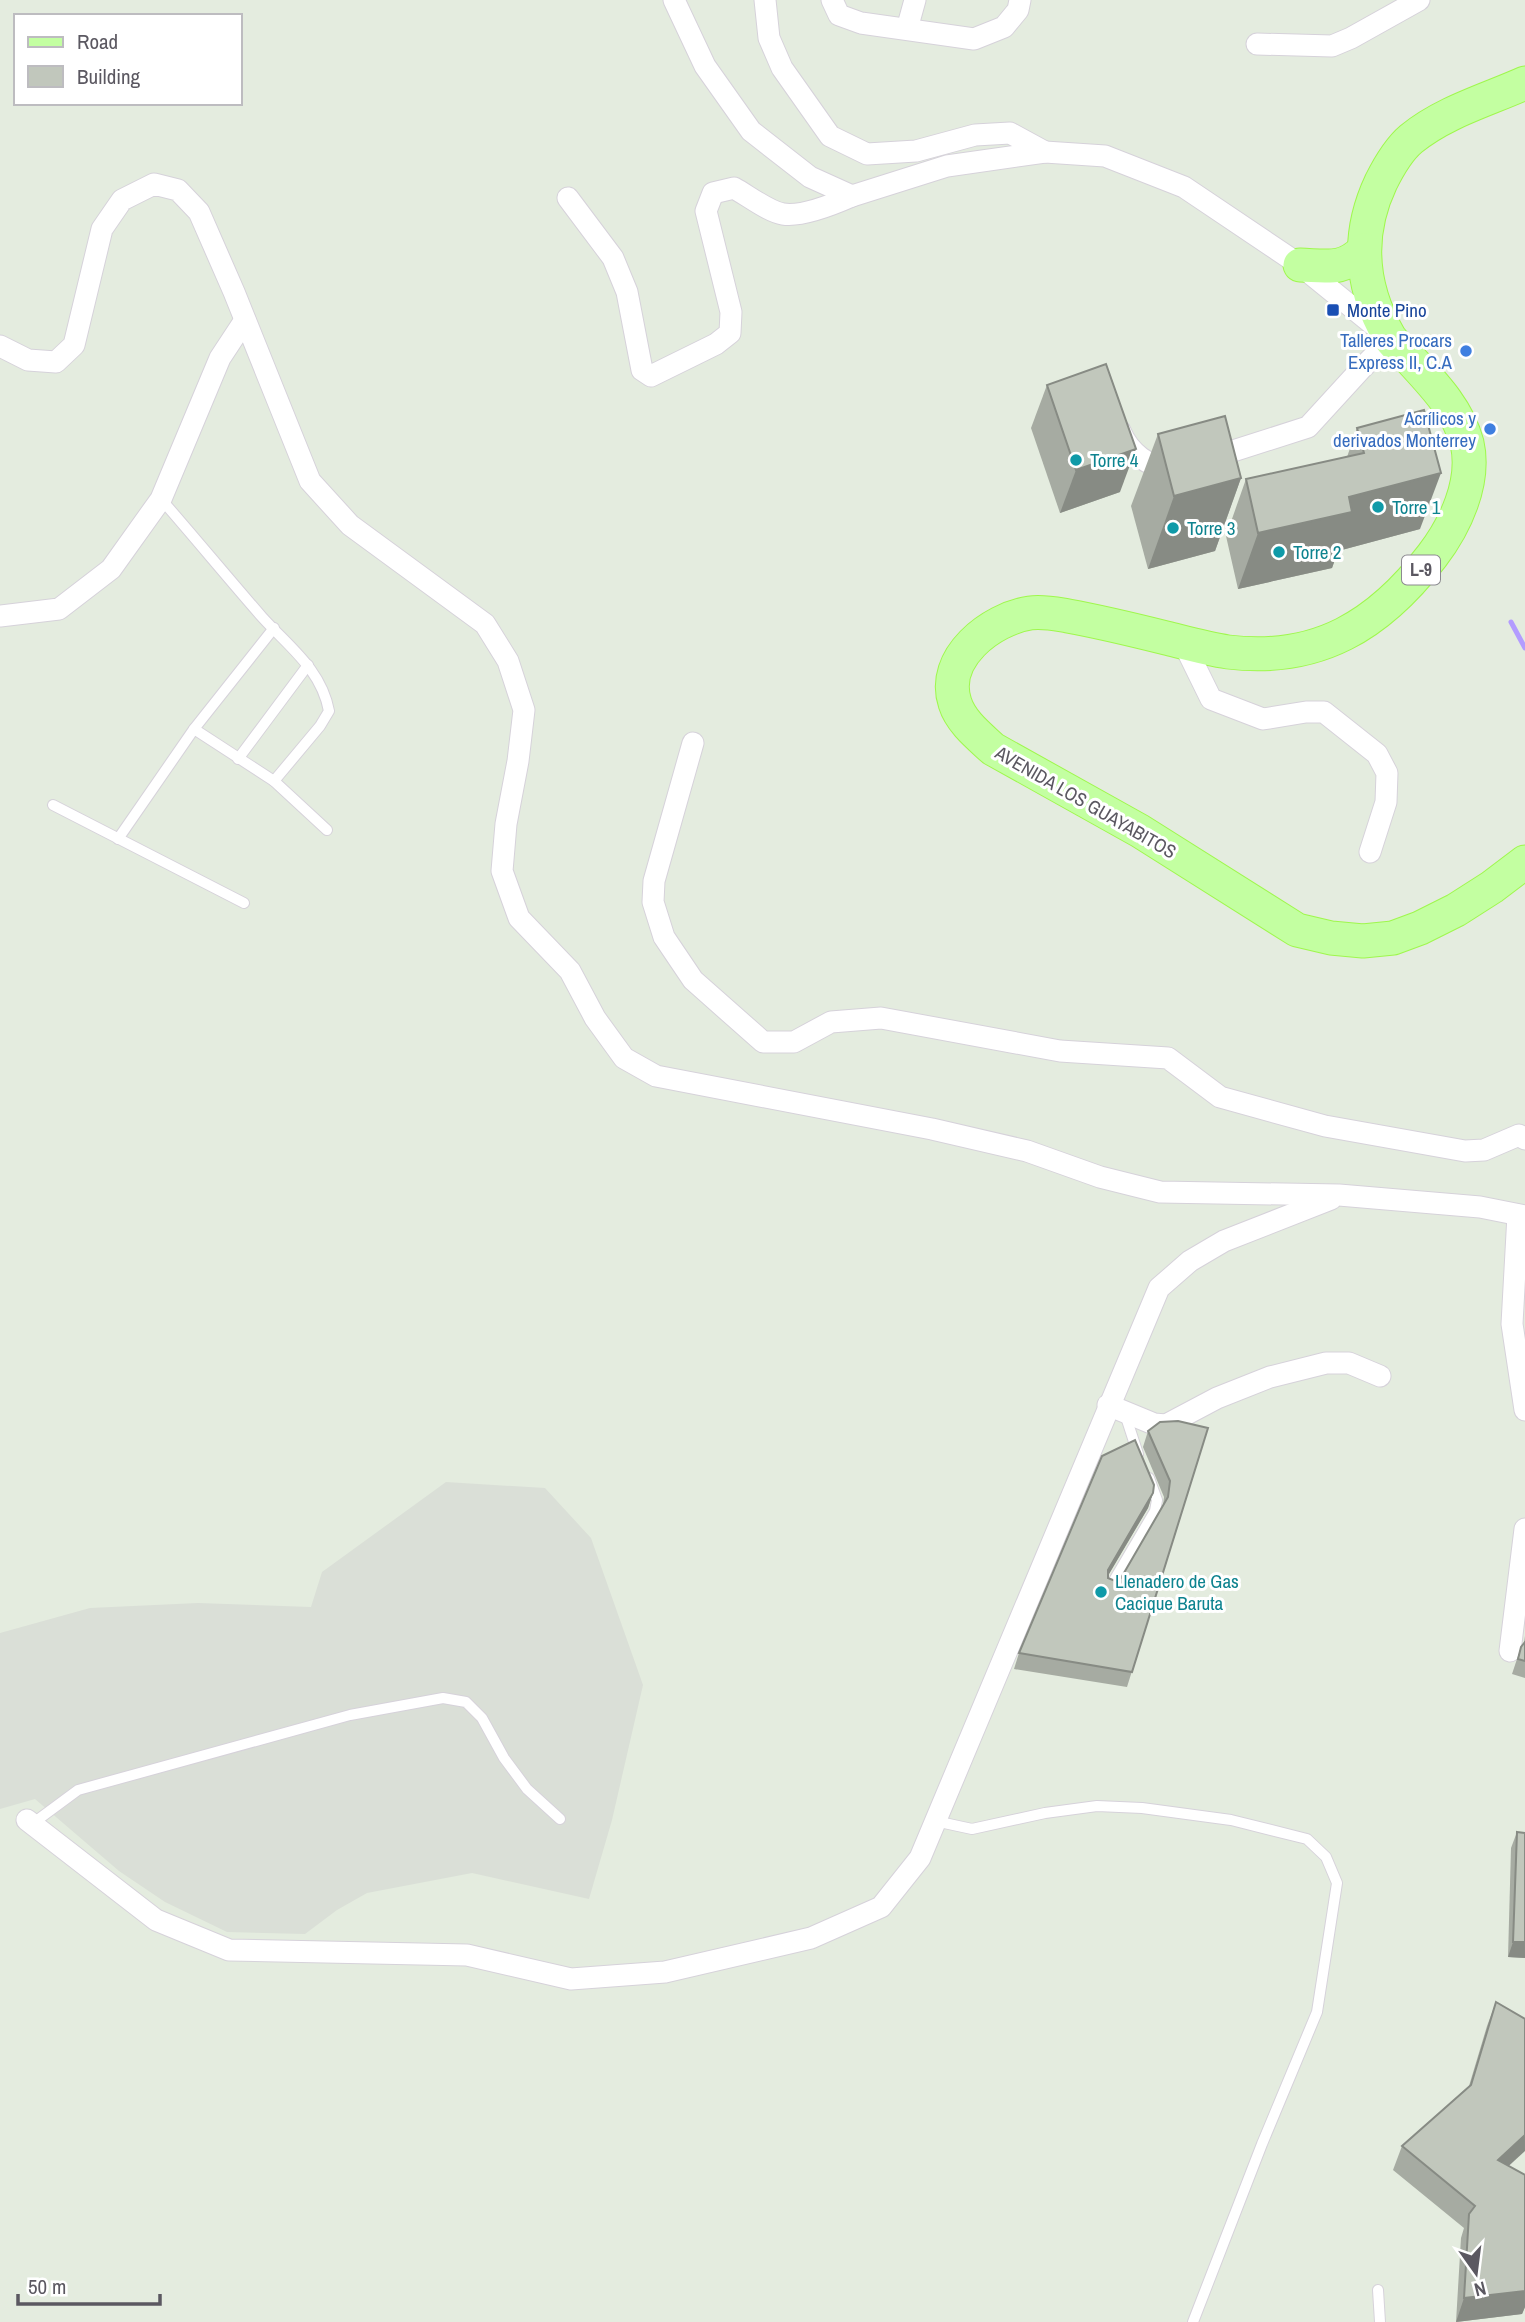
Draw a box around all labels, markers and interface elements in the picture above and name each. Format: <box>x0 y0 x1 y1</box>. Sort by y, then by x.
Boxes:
legend <box>14 14 242 105</box>
text: Road <box>77 27 118 56</box>
text: Building <box>77 62 141 91</box>
place label: Monte Pino <box>1347 297 1427 323</box>
marker: Monte Pino <box>1325 302 1341 318</box>
place label: Talleres Procars Express II, C.A <box>1340 327 1453 375</box>
marker: Talleres Procars Express II, C.A <box>1458 343 1474 359</box>
place label: Acrílicos y derivados Monterrey <box>1333 405 1476 453</box>
marker: Acrílicos y derivados Monterrey <box>1482 421 1498 437</box>
place label: Torre 4 <box>1090 447 1139 473</box>
marker: Torre 4 <box>1068 452 1084 468</box>
place label: Torre 1 <box>1392 494 1441 520</box>
marker: Torre 1 <box>1370 499 1386 515</box>
place label: Torre 3 <box>1187 515 1236 541</box>
marker: Torre 3 <box>1165 520 1181 536</box>
place label: Torre 2 <box>1293 539 1342 565</box>
marker: Torre 2 <box>1271 544 1287 560</box>
road number: L-9 <box>1402 556 1440 584</box>
street label: AVENIDA LOS GUAYABITOS <box>990 739 1181 865</box>
place label: Llenadero de Gas Cacique Baruta <box>1115 1568 1239 1616</box>
marker: Llenadero de Gas Cacique Baruta <box>1093 1584 1109 1600</box>
north arrow <box>1441 2238 1511 2308</box>
scale bar <box>18 2262 159 2306</box>
text: 50 m <box>28 2272 66 2301</box>
text: N <box>1472 2276 1489 2303</box>

